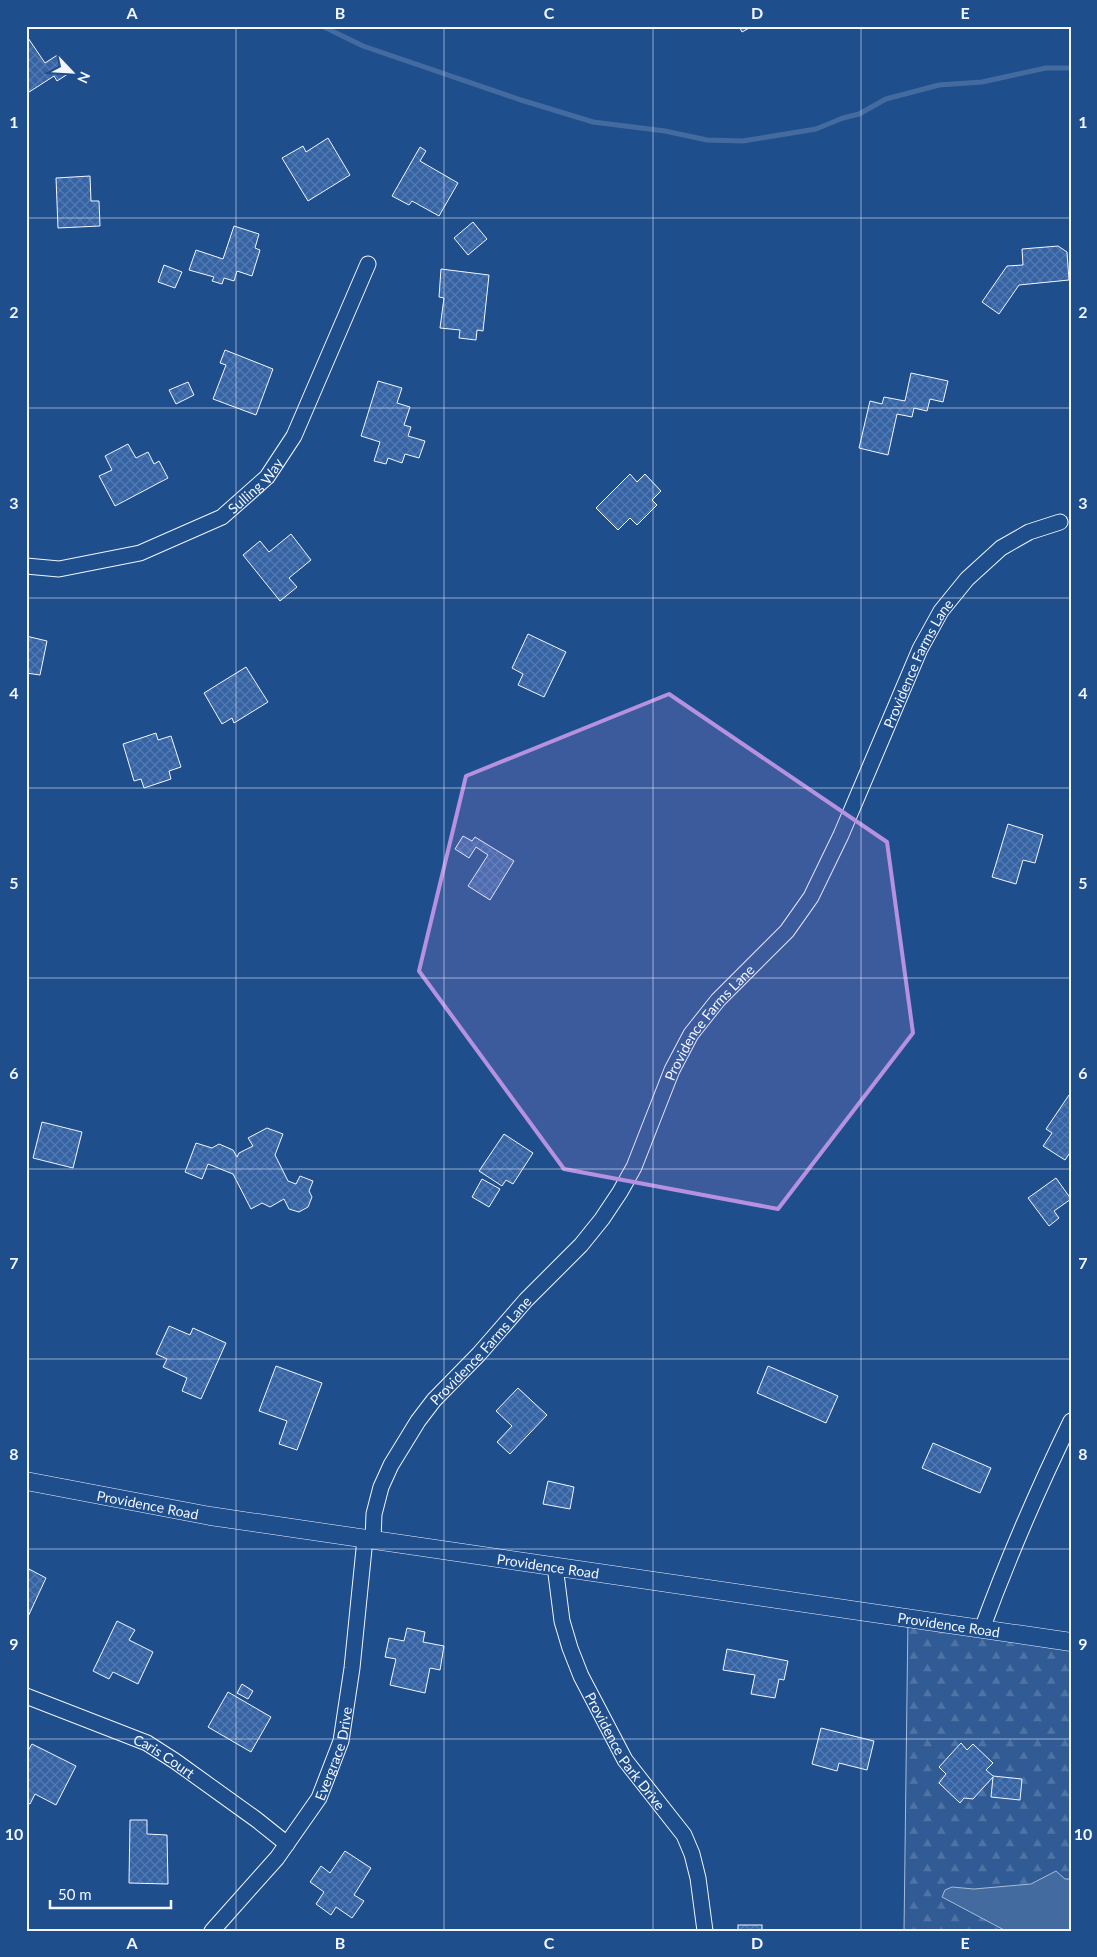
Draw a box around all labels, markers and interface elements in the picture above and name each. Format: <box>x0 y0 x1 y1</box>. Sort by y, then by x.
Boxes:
text: A <box>125 3 138 22</box>
text: B <box>335 3 345 22</box>
text: C <box>544 3 555 22</box>
text: D <box>751 3 763 22</box>
text: E <box>960 3 970 22</box>
north arrow <box>48 48 98 98</box>
text: N <box>74 69 94 86</box>
text: 1 <box>9 112 19 131</box>
text: 1 <box>1078 112 1088 131</box>
text: 2 <box>9 302 19 321</box>
text: 2 <box>1078 302 1088 321</box>
street label: Sulling Way <box>224 454 286 517</box>
text: 3 <box>9 493 19 512</box>
text: 3 <box>1078 493 1088 512</box>
street label: Providence Farms Lane <box>879 595 956 730</box>
text: 4 <box>9 683 19 702</box>
text: 4 <box>1078 683 1088 702</box>
text: 5 <box>9 873 19 892</box>
text: 5 <box>1078 873 1088 892</box>
street label: Providence Farms Lane <box>660 961 757 1083</box>
text: 6 <box>9 1063 19 1082</box>
text: 6 <box>1078 1063 1088 1082</box>
text: 7 <box>9 1253 19 1272</box>
text: 7 <box>1078 1253 1088 1272</box>
street label: Providence Farms Lane <box>426 1292 534 1408</box>
text: 8 <box>9 1444 19 1463</box>
text: 8 <box>1078 1444 1088 1463</box>
street label: Providence Road <box>96 1486 200 1522</box>
street label: Providence Road <box>496 1550 600 1581</box>
street label: Providence Road <box>897 1608 1001 1640</box>
text: 9 <box>9 1634 19 1653</box>
text: 9 <box>1078 1634 1088 1653</box>
street label: Providence Park Drive <box>582 1689 669 1813</box>
street label: Evergrace Drive <box>310 1706 355 1803</box>
street label: Caris Court <box>131 1730 198 1781</box>
text: 10 <box>5 1824 23 1843</box>
text: 10 <box>1074 1824 1092 1843</box>
scale bar <box>50 1877 171 1909</box>
text: 50 m <box>58 1885 92 1903</box>
text: A <box>125 1933 138 1952</box>
text: B <box>335 1933 345 1952</box>
text: C <box>544 1933 555 1952</box>
text: D <box>751 1933 763 1952</box>
text: E <box>960 1933 970 1952</box>

